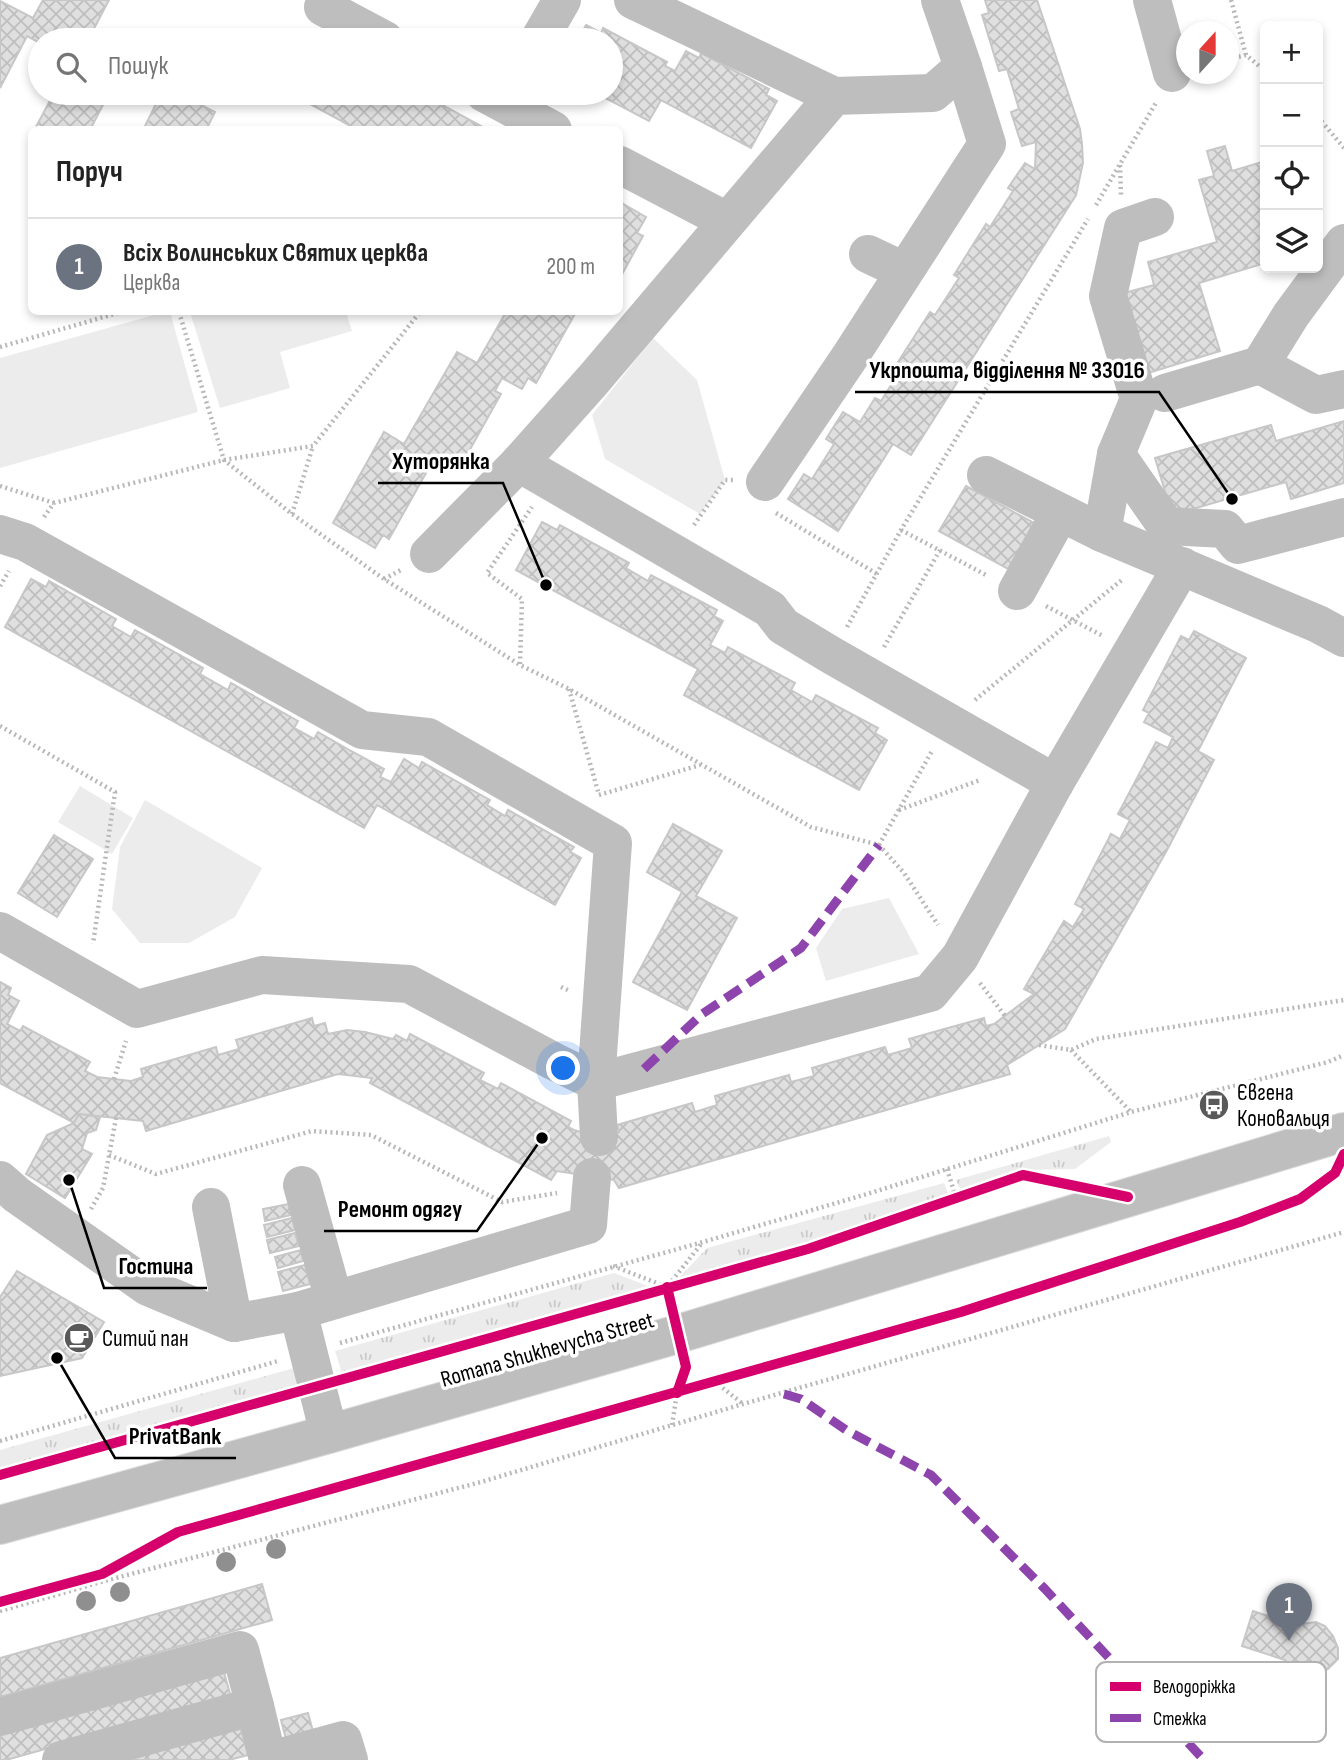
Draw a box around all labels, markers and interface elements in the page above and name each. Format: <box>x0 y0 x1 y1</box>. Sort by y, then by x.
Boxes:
north arrow <box>1176 21 1239 84</box>
map controls <box>1260 21 1323 273</box>
button: + <box>1260 21 1323 84</box>
search box <box>28 28 623 105</box>
icon: search <box>52 48 90 86</box>
text: Пошук <box>108 51 168 82</box>
button: − <box>1260 84 1323 147</box>
button: locate <box>1260 147 1323 210</box>
text: Поруч <box>56 154 123 190</box>
button: layers <box>1260 210 1323 273</box>
text: Всіх Волинських Святих церква <box>123 238 428 269</box>
text: 1 <box>74 253 84 281</box>
text: 200 m <box>547 253 595 281</box>
text: Церква <box>123 269 180 297</box>
callout: Укрпошта, відділення № 33016 <box>855 347 1159 392</box>
text: Укрпошта, відділення № 33016 <box>869 356 1145 385</box>
callout: Хуторянка <box>378 438 503 483</box>
text: Хуторянка <box>391 447 490 476</box>
your location <box>546 1051 580 1085</box>
place label: Євгена Коновальця <box>1237 1079 1330 1133</box>
bus stop icon: Євгена Коновальця <box>1197 1088 1231 1122</box>
callout: Ремонт одягу <box>324 1186 477 1231</box>
text: Ремонт одягу <box>338 1195 462 1224</box>
callout: Гостина <box>104 1243 207 1288</box>
text: Гостина <box>119 1252 193 1281</box>
street label: Romana Shukhevycha Street <box>437 1306 657 1394</box>
cafe icon: Ситий пан <box>62 1321 96 1355</box>
place label: Ситий пан <box>102 1325 189 1353</box>
callout: PrivatBank <box>115 1413 236 1458</box>
text: PrivatBank <box>129 1422 221 1451</box>
pin: 1 <box>1266 1583 1312 1641</box>
legend <box>1096 1662 1326 1742</box>
text: Велодоріжка <box>1153 1676 1235 1699</box>
text: Стежка <box>1153 1708 1207 1731</box>

